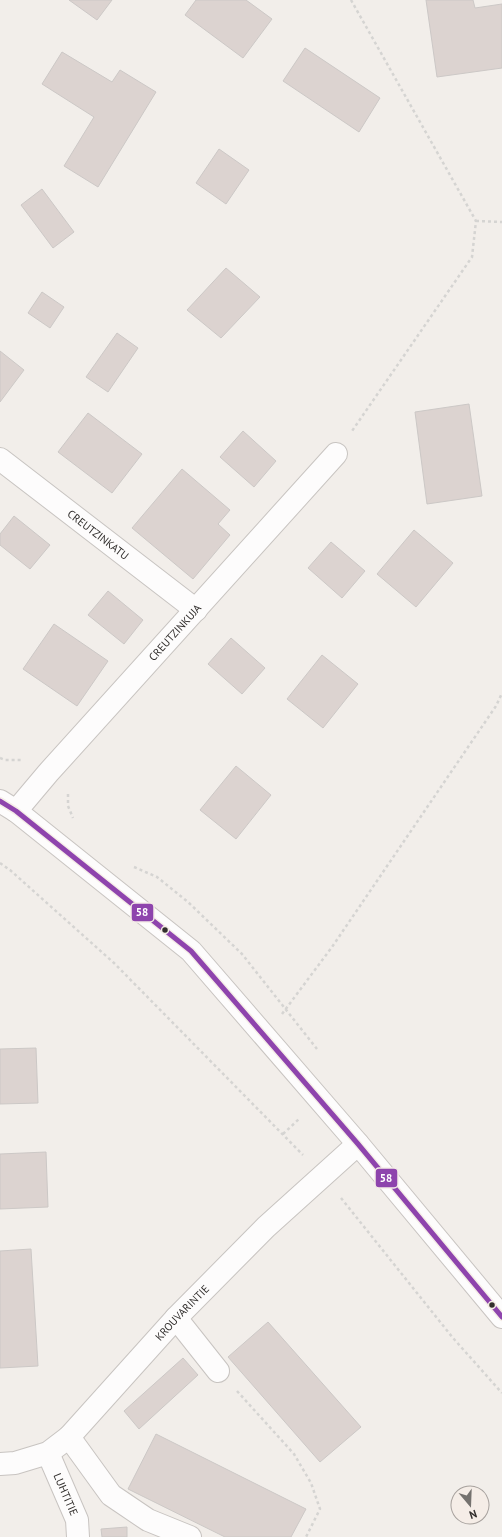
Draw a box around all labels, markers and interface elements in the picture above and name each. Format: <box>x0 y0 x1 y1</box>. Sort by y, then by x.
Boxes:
street label: CREUTZINKATU <box>65 507 132 563</box>
street label: CREUTZINKUJA <box>146 601 205 664</box>
line badge: 58 <box>131 903 154 922</box>
text: 58 <box>136 905 148 919</box>
unlabelled marker <box>160 925 170 935</box>
line badge: 58 <box>375 1168 398 1188</box>
text: 58 <box>380 1171 392 1185</box>
street label: KROUVARINTIE <box>152 1282 212 1343</box>
unlabelled marker <box>487 1300 497 1310</box>
street label: LUHTITIE <box>51 1471 81 1518</box>
north arrow <box>450 1485 490 1525</box>
text: N <box>468 1507 479 1522</box>

